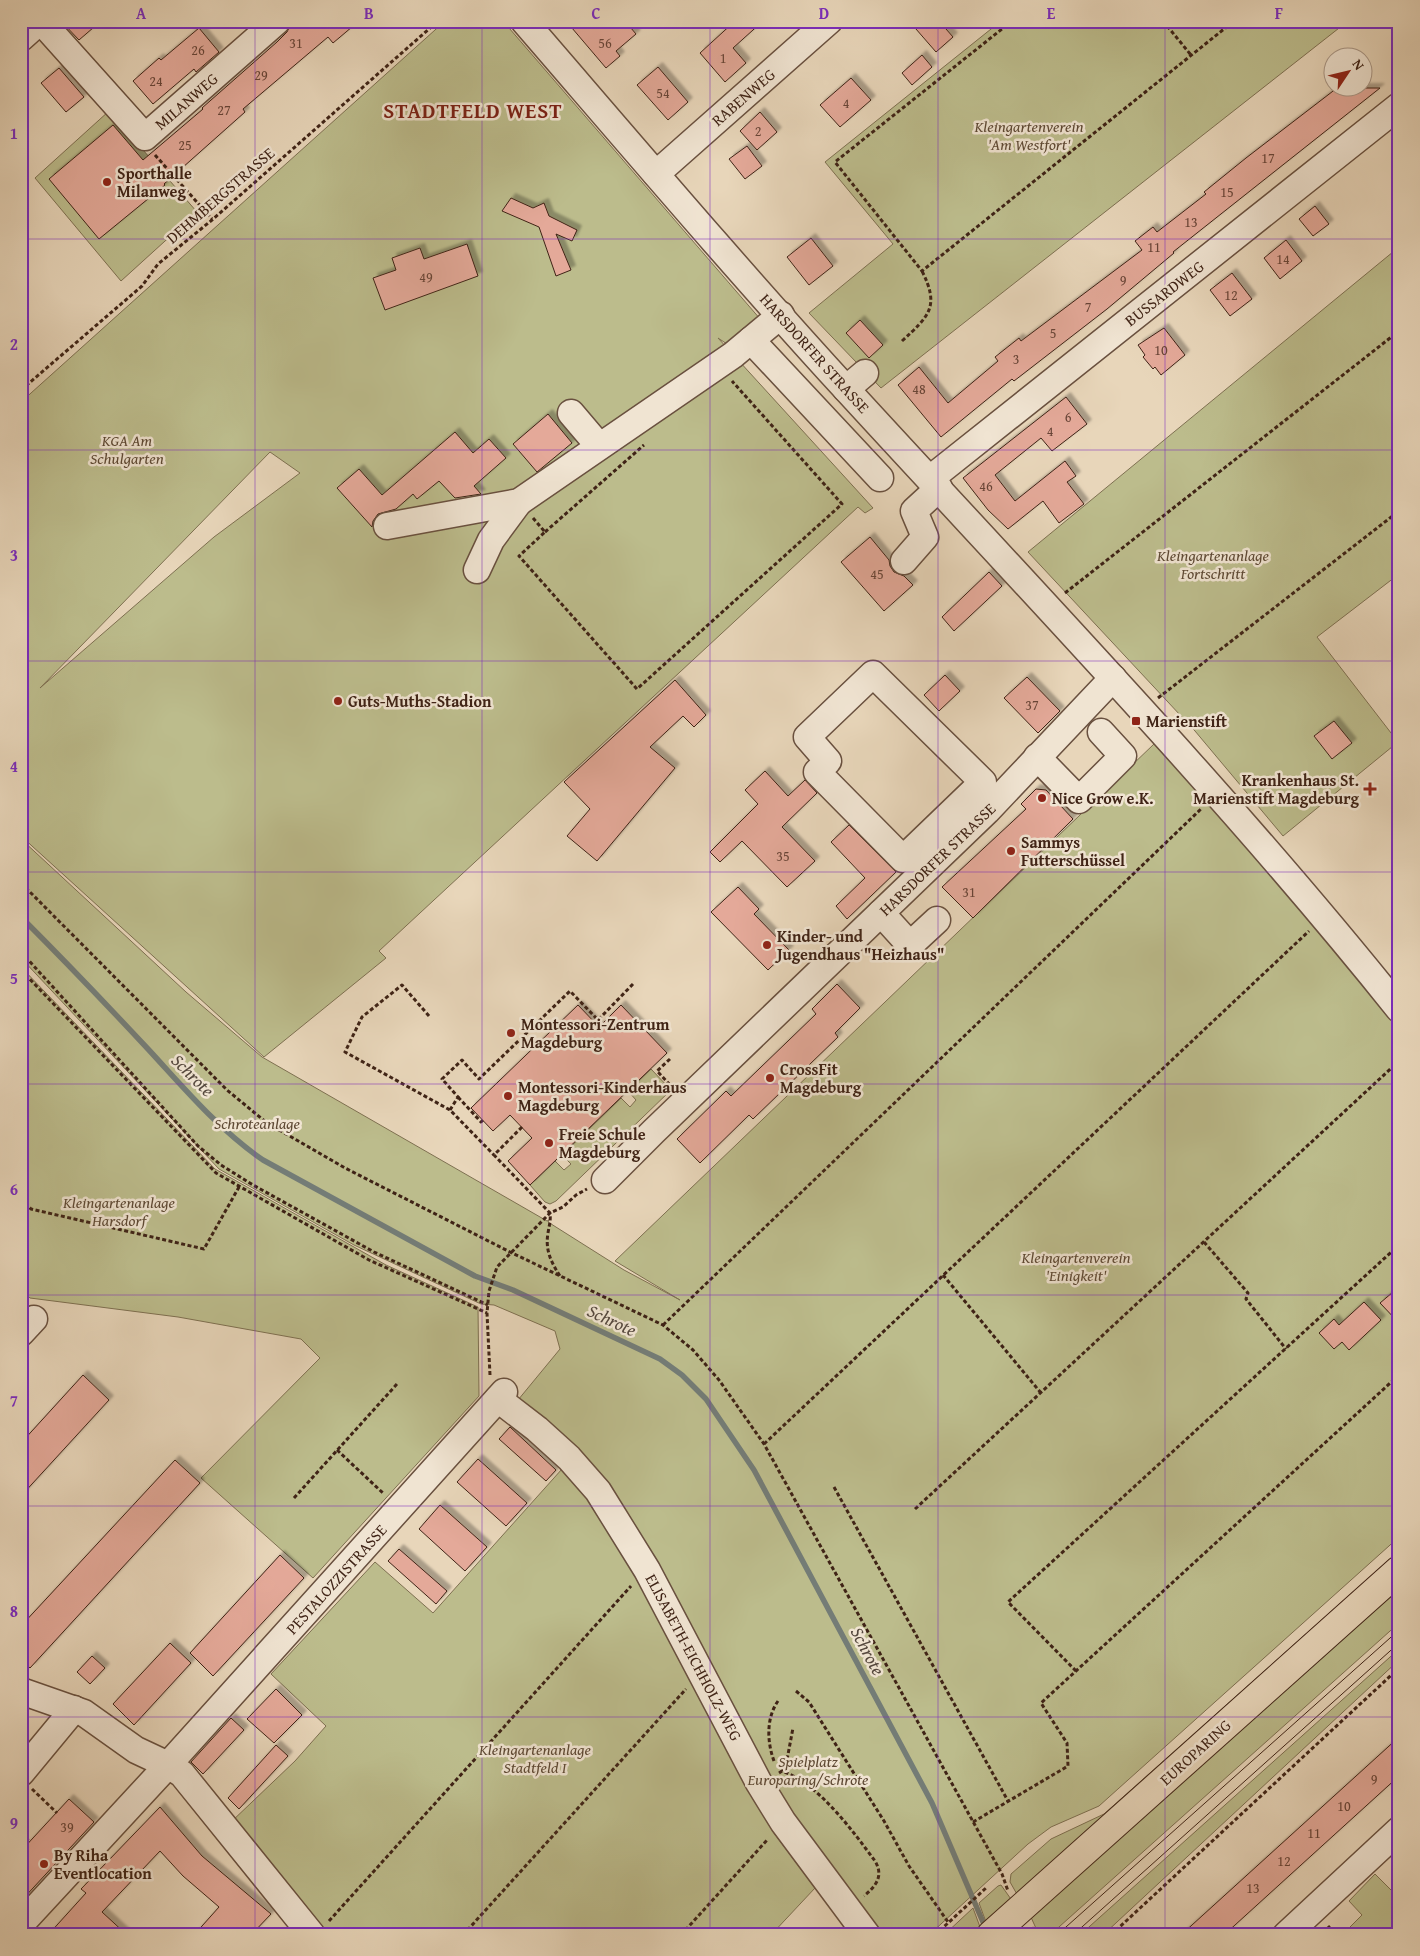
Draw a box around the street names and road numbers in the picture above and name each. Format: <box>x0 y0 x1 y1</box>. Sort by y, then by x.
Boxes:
street label: RABENWEG <box>706 62 781 132</box>
street label: MILANWEG <box>149 66 223 135</box>
street label: DEHMBERGSTRASSE <box>161 141 279 249</box>
street label: BUSSARDWEG <box>1119 254 1209 332</box>
street label: HARSDORFER STRASSE <box>755 288 875 418</box>
street label: HARSDORFER STRASSE <box>873 797 1001 921</box>
street label: PESTALOZZISTRASSE <box>280 1519 392 1639</box>
street label: ELISABETH-EICHHOLZ-WEG <box>640 1569 749 1745</box>
street label: EUROPARING <box>1154 1713 1237 1791</box>

